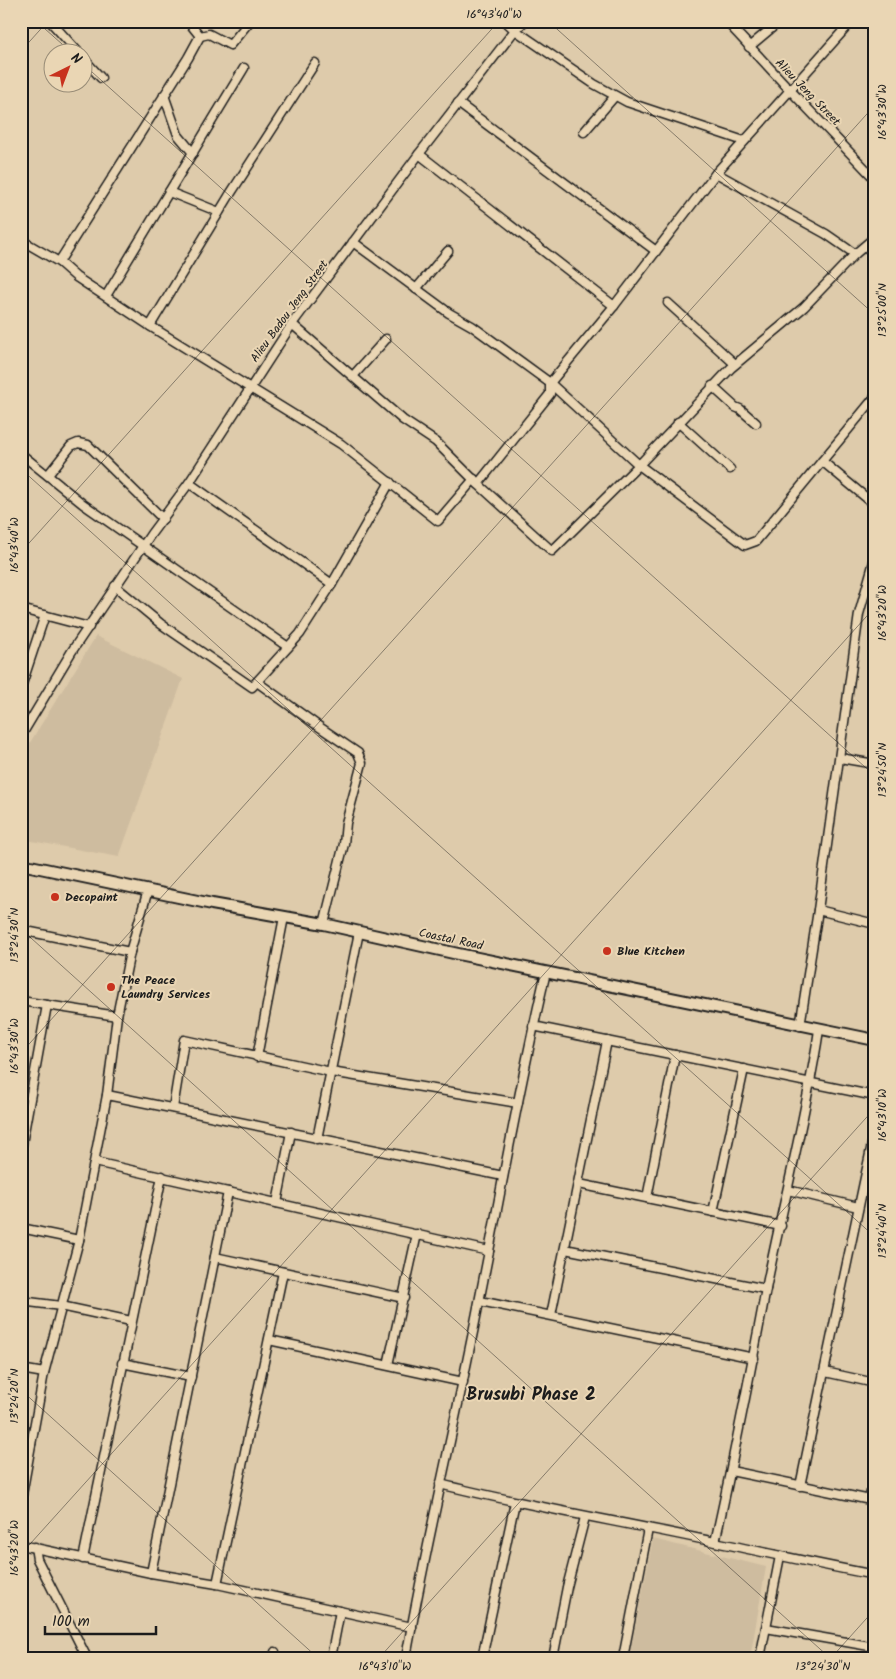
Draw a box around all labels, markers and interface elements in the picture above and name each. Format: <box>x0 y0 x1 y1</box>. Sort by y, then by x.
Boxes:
text: 16°43'40"W <box>466 5 522 24</box>
north arrow <box>42 42 92 92</box>
text: N <box>65 48 87 70</box>
street label: Alieu Jeng Street <box>770 54 845 131</box>
text: 16°43'30"W <box>873 84 892 140</box>
street label: Alieu Badou Jeng Street <box>246 256 333 367</box>
text: 13°25'00"N <box>873 283 892 337</box>
text: 16°43'40"W <box>5 517 24 573</box>
text: 16°43'20"W <box>873 585 892 641</box>
text: 13°24'50"N <box>873 743 892 797</box>
place label: Decopaint <box>65 888 119 907</box>
marker: Decopaint <box>49 891 61 903</box>
text: 13°24'30"N <box>5 908 24 962</box>
street label: Coastal Road <box>417 923 486 956</box>
place label: Blue Kitchen <box>617 942 685 961</box>
marker: Blue Kitchen <box>601 945 613 957</box>
place label: The Peace Laundry Services <box>121 971 211 1004</box>
marker: The Peace Laundry Services <box>105 981 117 993</box>
text: 16°43'30"W <box>5 1018 24 1074</box>
text: 16°43'10"W <box>873 1089 892 1141</box>
text: 13°24'40"N <box>873 1204 892 1258</box>
text: 13°24'20"N <box>5 1368 24 1424</box>
district label: Brusubi Phase 2 <box>466 1381 596 1410</box>
text: 16°43'20"W <box>5 1520 24 1576</box>
scale bar <box>45 1604 156 1636</box>
text: 100 m <box>52 1610 90 1634</box>
text: 16°43'10"W <box>359 1657 411 1676</box>
text: 13°24'30"N <box>796 1657 850 1676</box>

